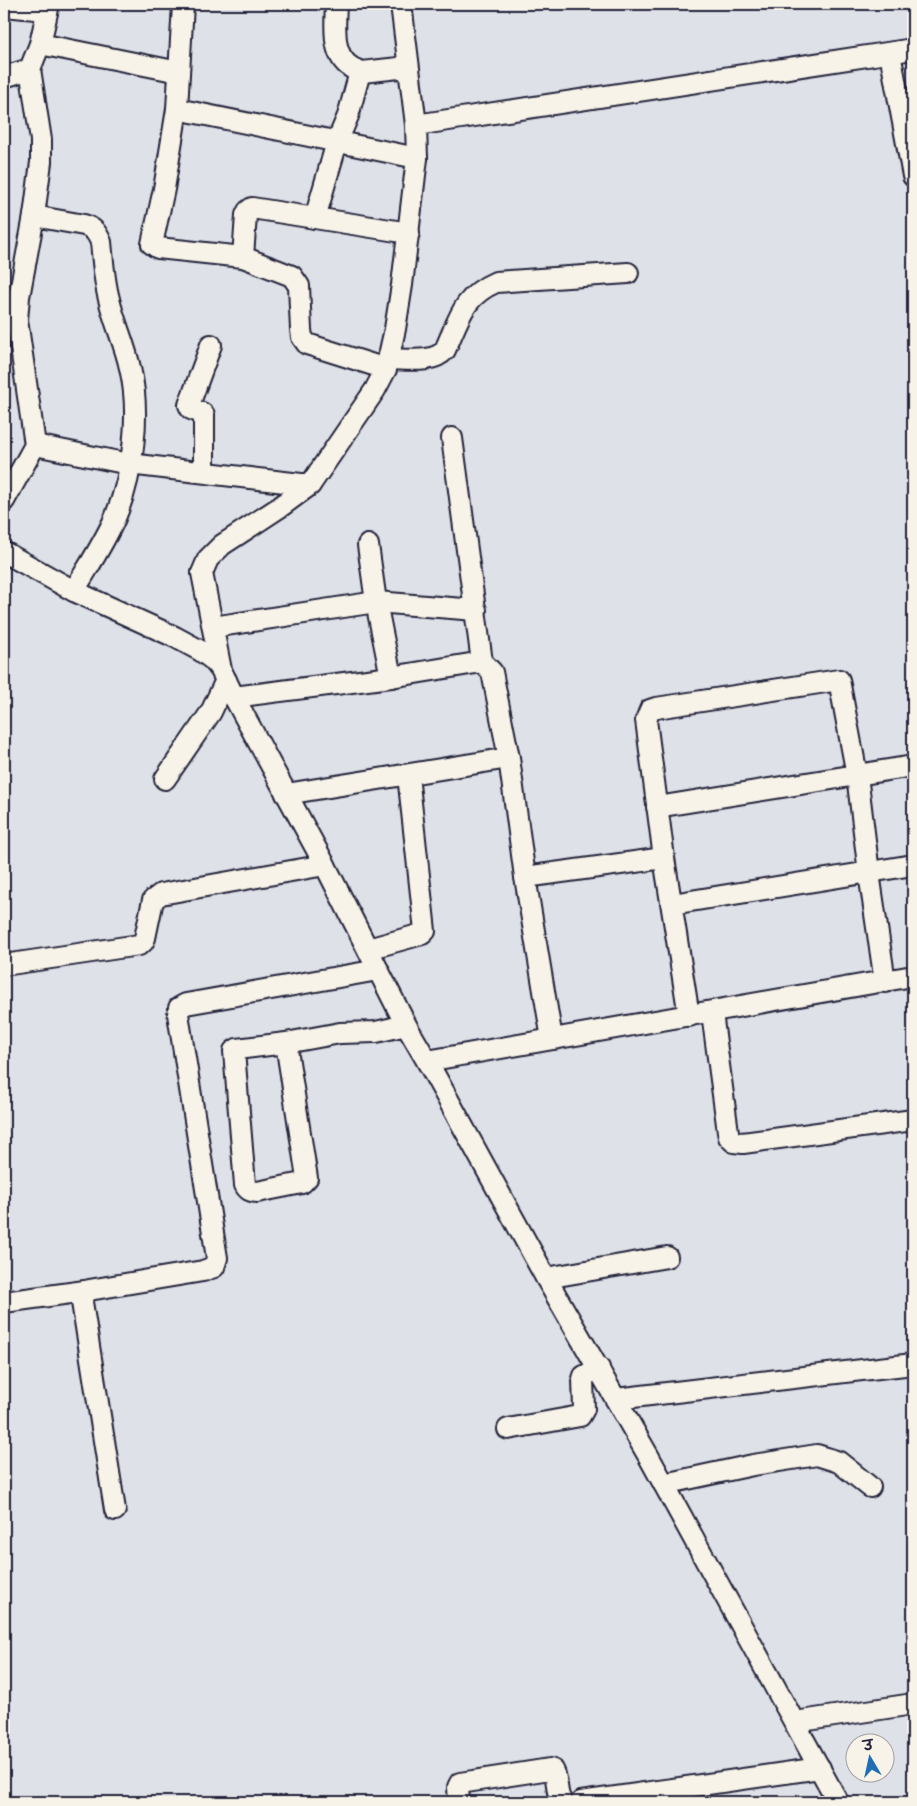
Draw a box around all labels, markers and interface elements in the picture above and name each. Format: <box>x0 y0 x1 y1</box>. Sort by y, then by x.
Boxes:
north arrow <box>844 1734 894 1784</box>
text: उ <box>860 1736 876 1755</box>

